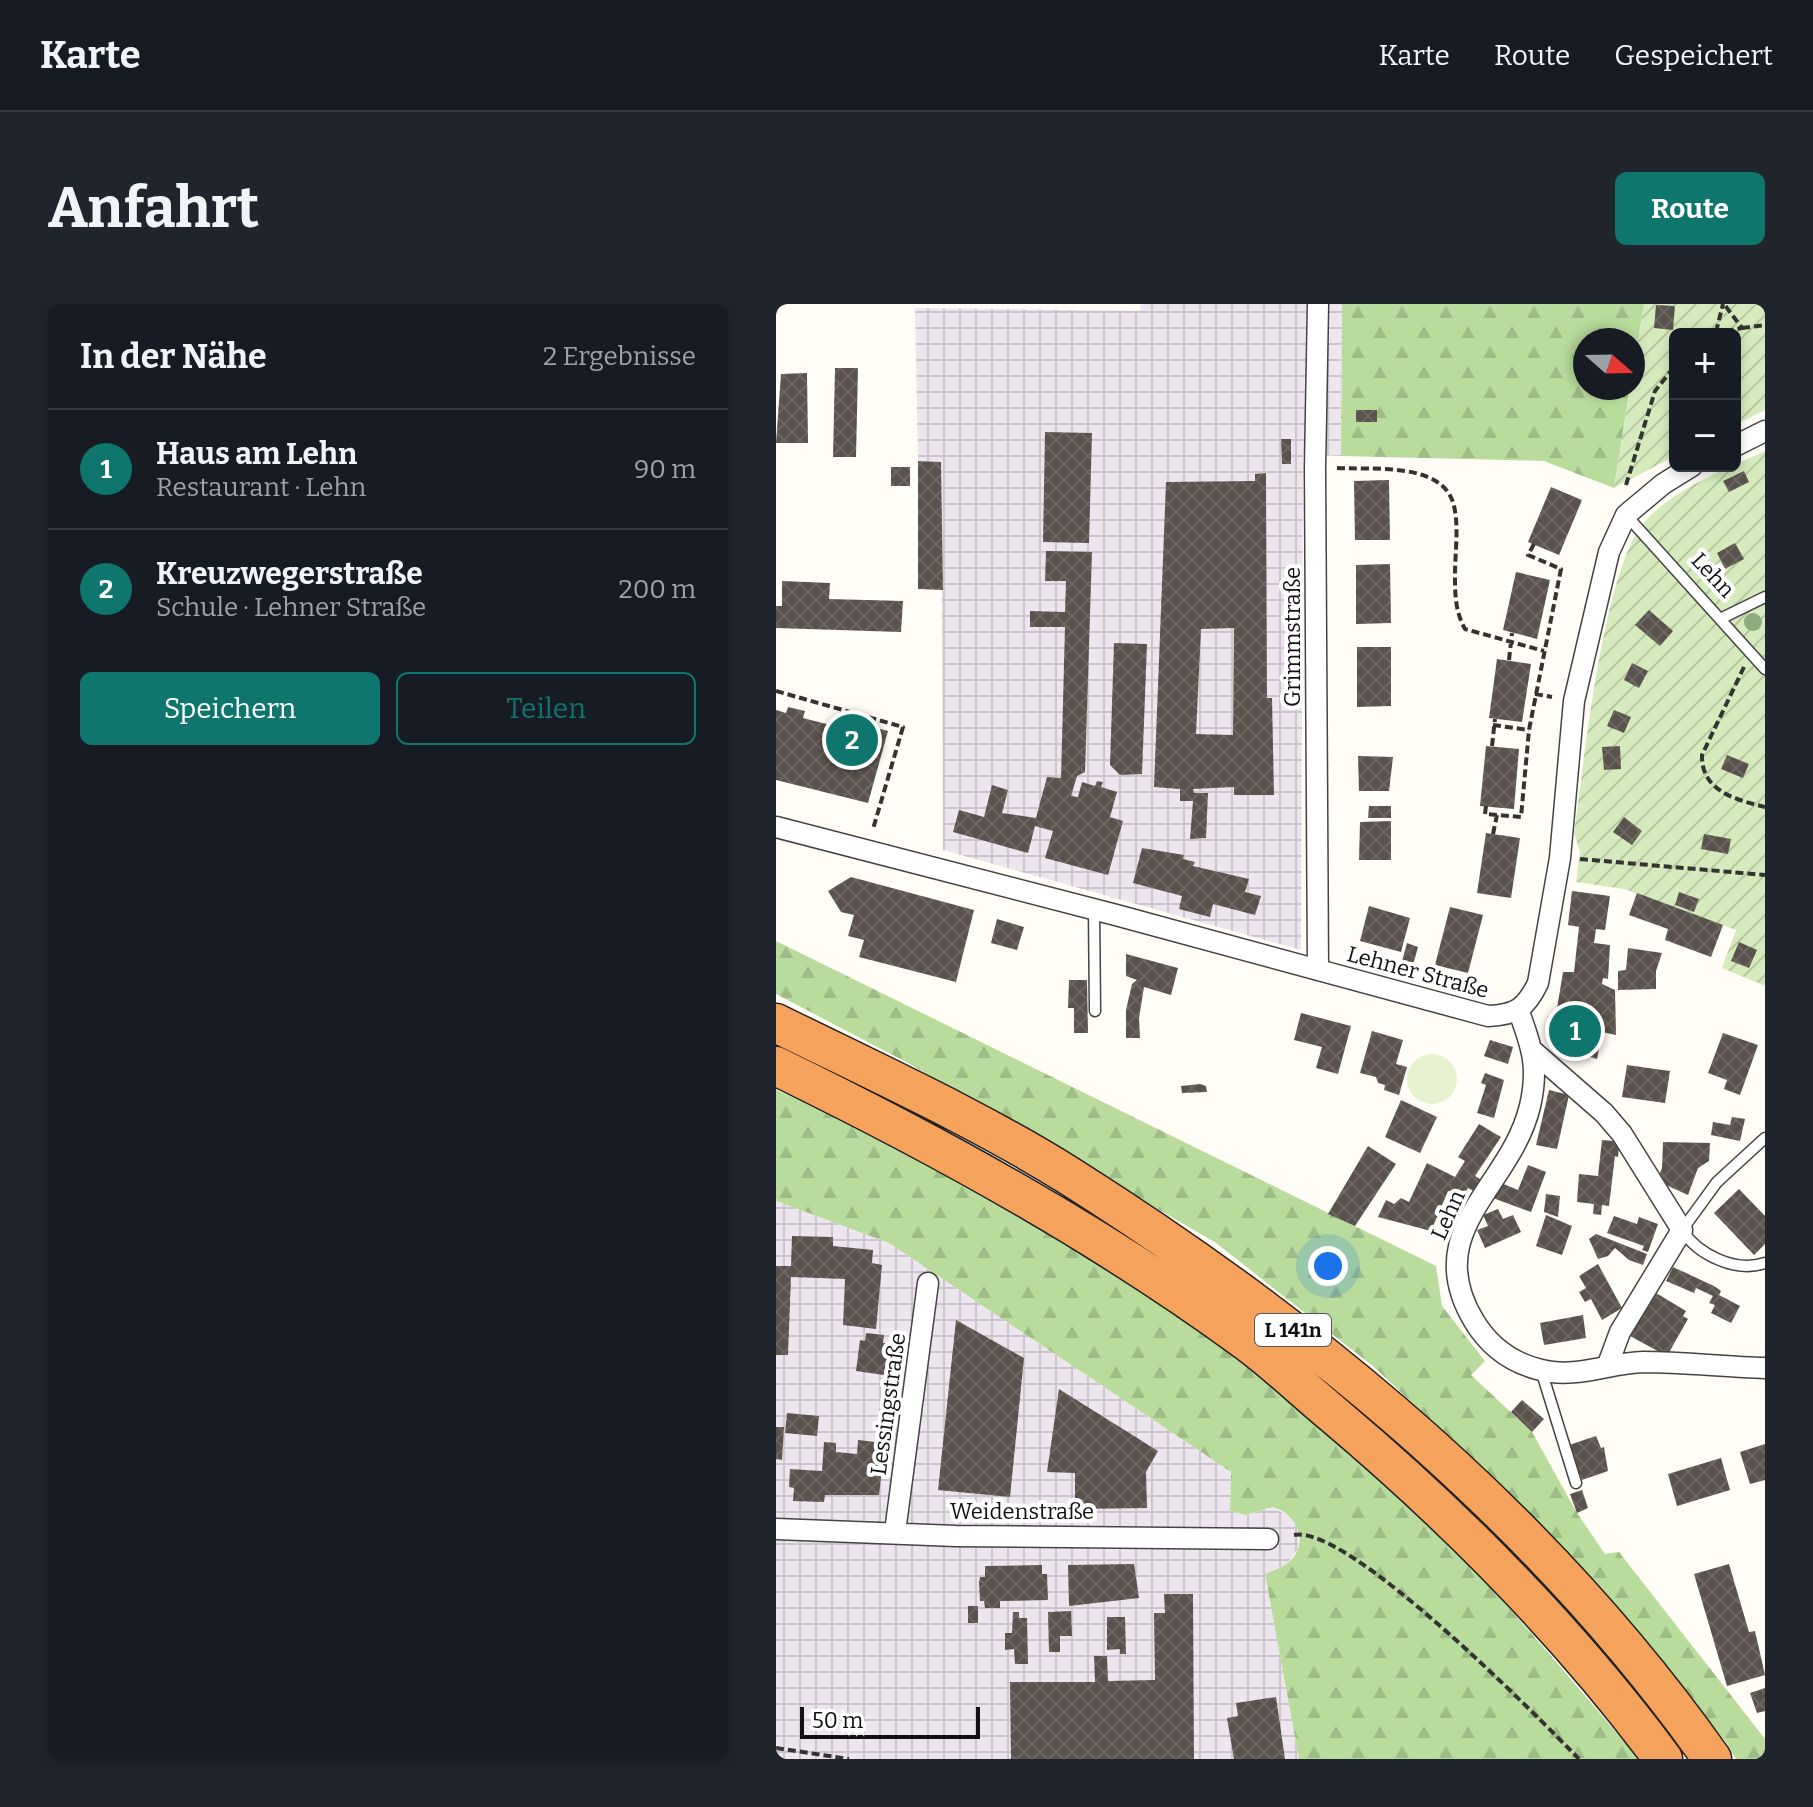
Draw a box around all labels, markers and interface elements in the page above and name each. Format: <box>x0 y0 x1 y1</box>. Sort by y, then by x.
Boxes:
text: Karte <box>40 32 141 78</box>
text: Karte <box>1379 39 1450 72</box>
text: Route <box>1494 39 1570 72</box>
text: Gespeichert <box>1614 39 1773 72</box>
button: Route <box>1615 172 1765 245</box>
text: Anfahrt <box>48 175 259 242</box>
north arrow <box>1573 328 1645 400</box>
map controls <box>1669 328 1741 472</box>
button: + <box>1669 328 1741 400</box>
text: In der Nähe <box>80 336 267 377</box>
text: 2 Ergebnisse <box>543 341 696 372</box>
button: − <box>1669 400 1741 472</box>
text: Haus am Lehn <box>156 436 357 472</box>
text: 1 <box>100 454 112 485</box>
text: 90 m <box>634 454 696 485</box>
text: Restaurant · Lehn <box>156 472 366 503</box>
street label: Lehn <box>1686 547 1740 603</box>
text: Kreuzwegerstraße <box>156 556 423 592</box>
street label: Grimmstraße <box>1279 567 1306 707</box>
text: 2 <box>99 574 113 605</box>
text: 200 m <box>619 574 696 605</box>
text: Schule · Lehner Straße <box>156 592 426 623</box>
button: Speichern <box>80 672 380 745</box>
button: Teilen <box>396 672 696 745</box>
pin: 2 <box>826 710 878 770</box>
street label: Lehner Straße <box>1344 940 1492 1004</box>
pin: 1 <box>1549 1001 1601 1061</box>
street label: Lehn <box>1425 1186 1471 1244</box>
your location <box>1308 1246 1348 1286</box>
road number: L 141n <box>1255 1314 1331 1346</box>
street label: Lessingstraße <box>865 1331 911 1477</box>
street label: Weidenstraße <box>950 1498 1094 1525</box>
scale bar <box>800 1703 980 1739</box>
text: 50 m <box>812 1707 863 1734</box>

